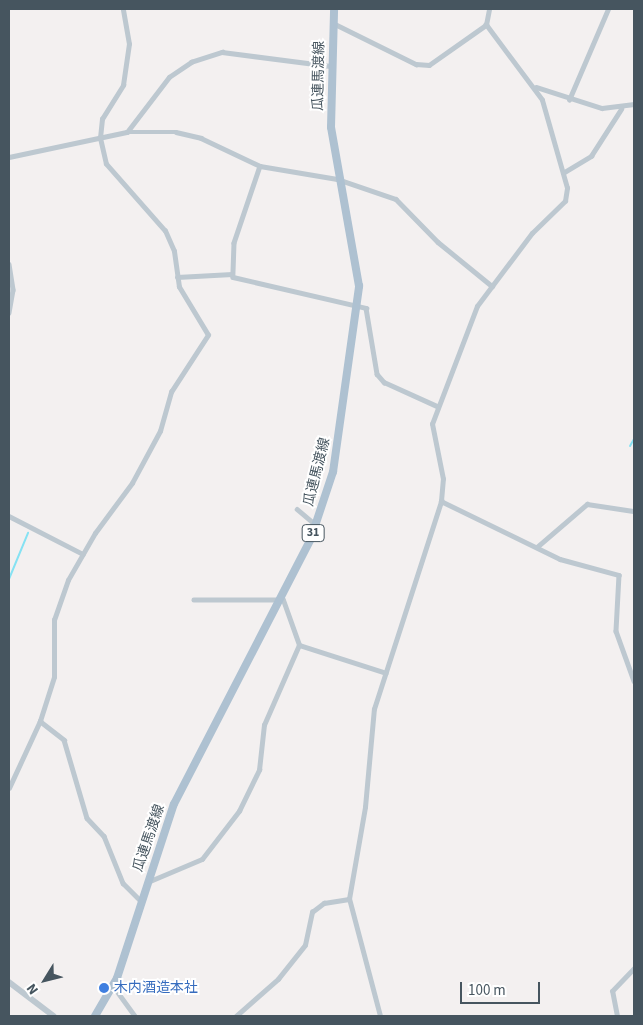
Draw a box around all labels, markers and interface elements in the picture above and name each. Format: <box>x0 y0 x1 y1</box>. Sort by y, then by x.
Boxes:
street label: 瓜連馬渡線 <box>310 41 328 111</box>
street label: 瓜連馬渡線 <box>300 436 334 508</box>
road number: 31 <box>300 524 326 542</box>
street label: 瓜連馬渡線 <box>130 802 168 874</box>
north arrow <box>20 955 70 1005</box>
scale bar <box>463 972 543 1004</box>
text: N <box>22 979 44 998</box>
place label: 木内酒造本社 <box>114 980 198 996</box>
text: 100 m <box>468 980 506 1001</box>
marker: 木内酒造本社 <box>98 982 110 994</box>

